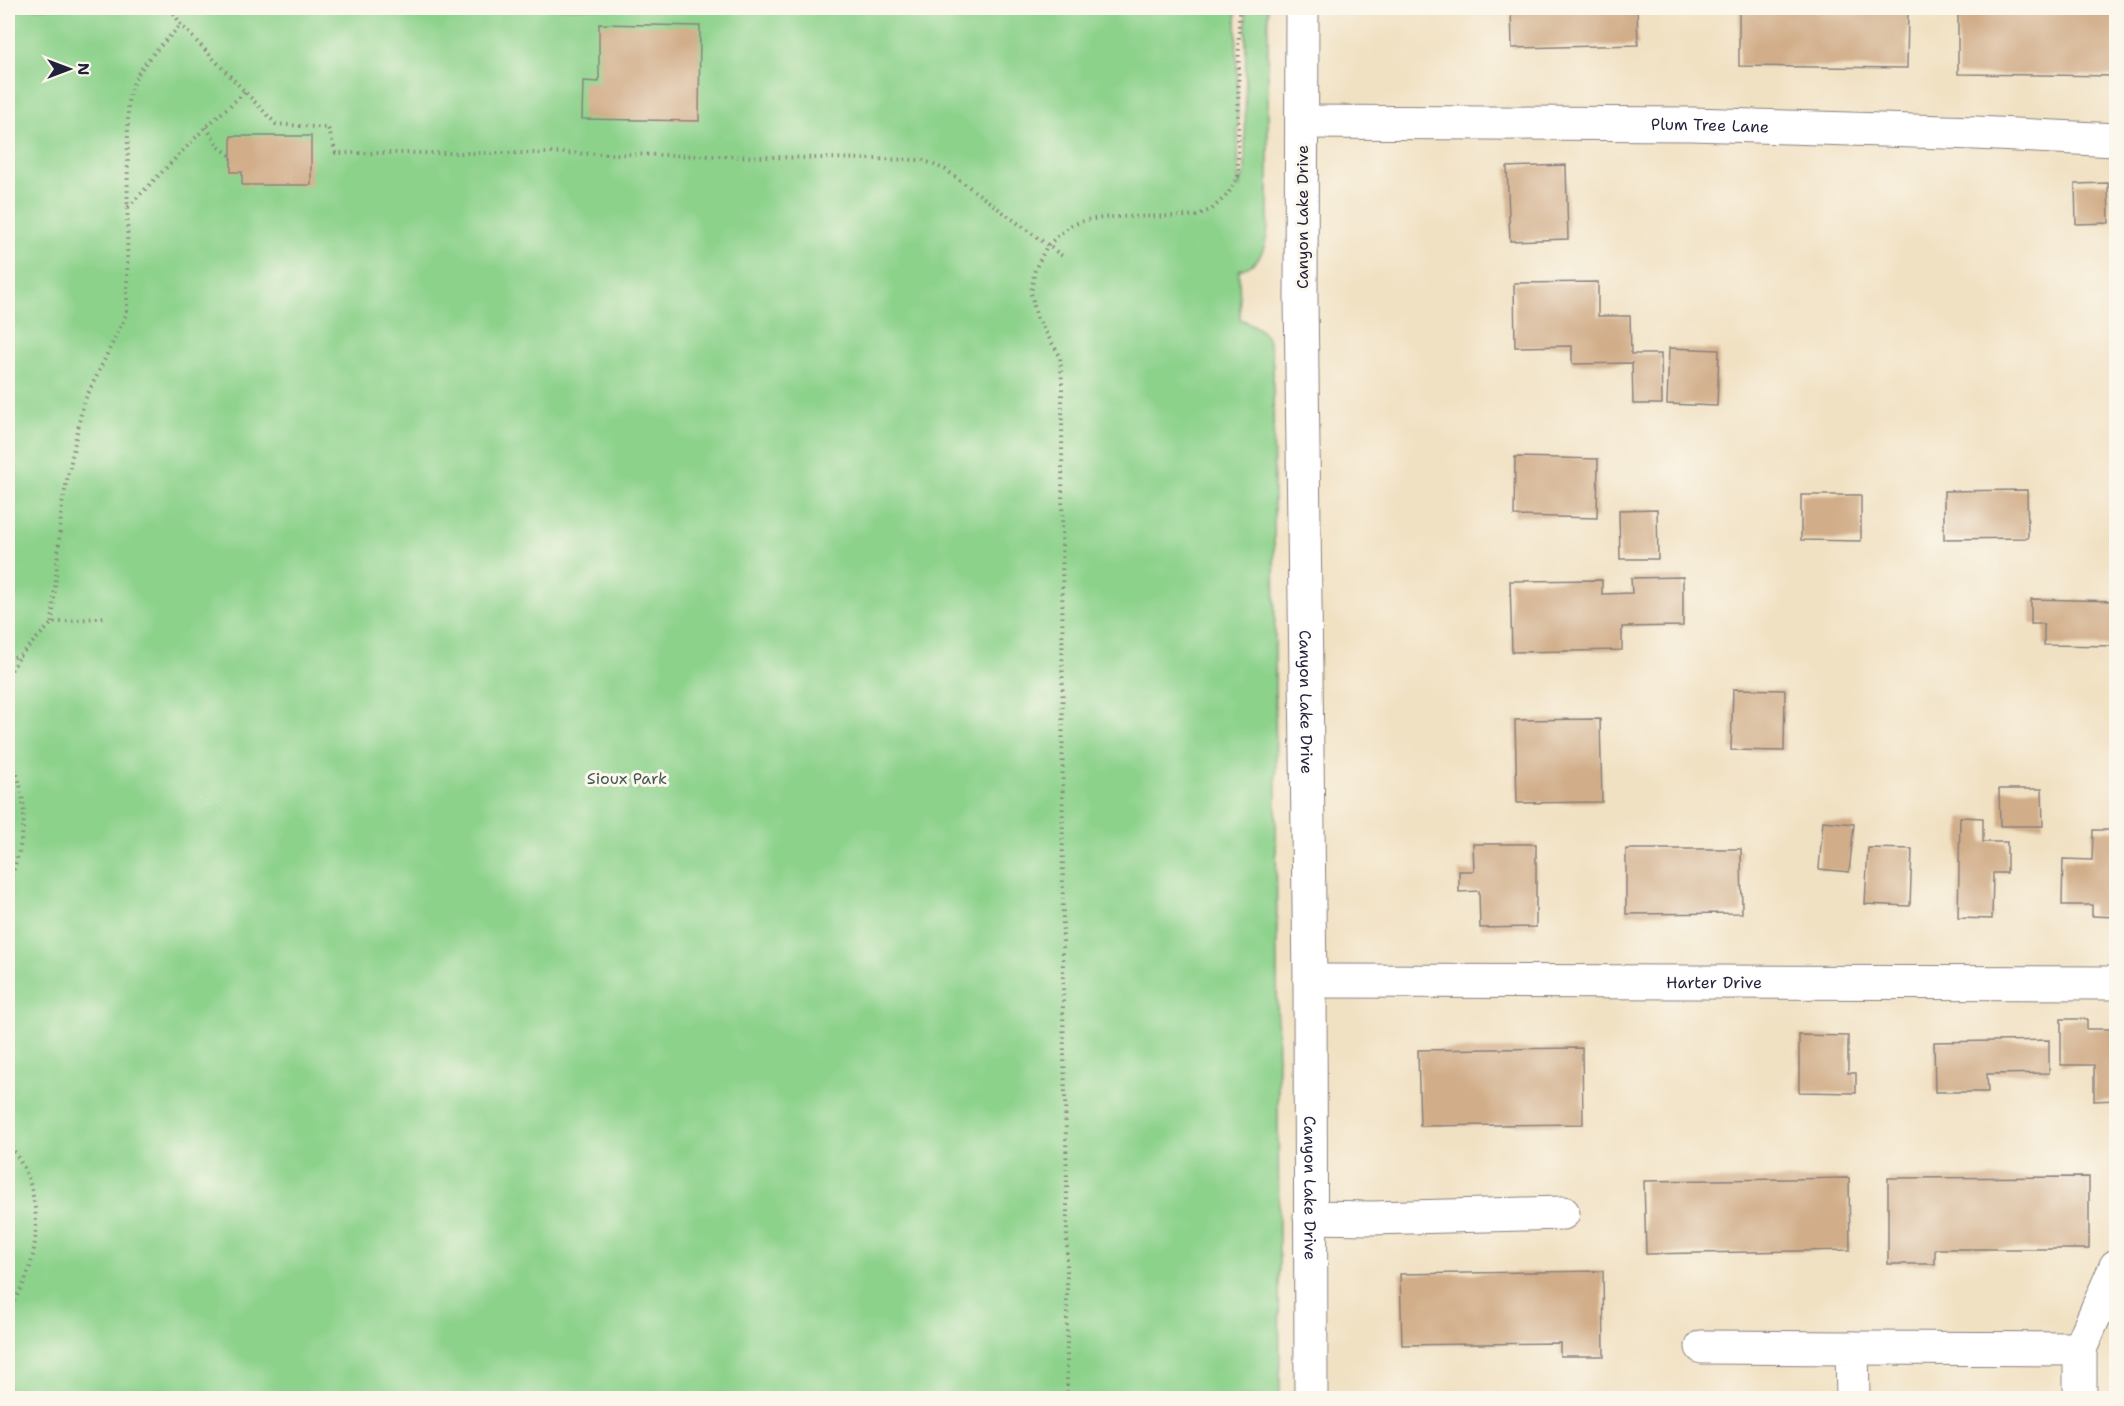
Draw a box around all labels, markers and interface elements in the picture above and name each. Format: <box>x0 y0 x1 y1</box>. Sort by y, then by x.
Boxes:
north arrow <box>39 39 99 99</box>
text: N <box>73 63 94 75</box>
street label: Plum Tree Lane <box>1651 113 1769 137</box>
street label: Canyon Lake Drive <box>1292 145 1313 289</box>
street label: Canyon Lake Drive <box>1295 630 1318 774</box>
park label: Sioux Park <box>587 768 667 789</box>
street label: Harter Drive <box>1666 971 1762 993</box>
street label: Canyon Lake Drive <box>1300 1116 1321 1260</box>

